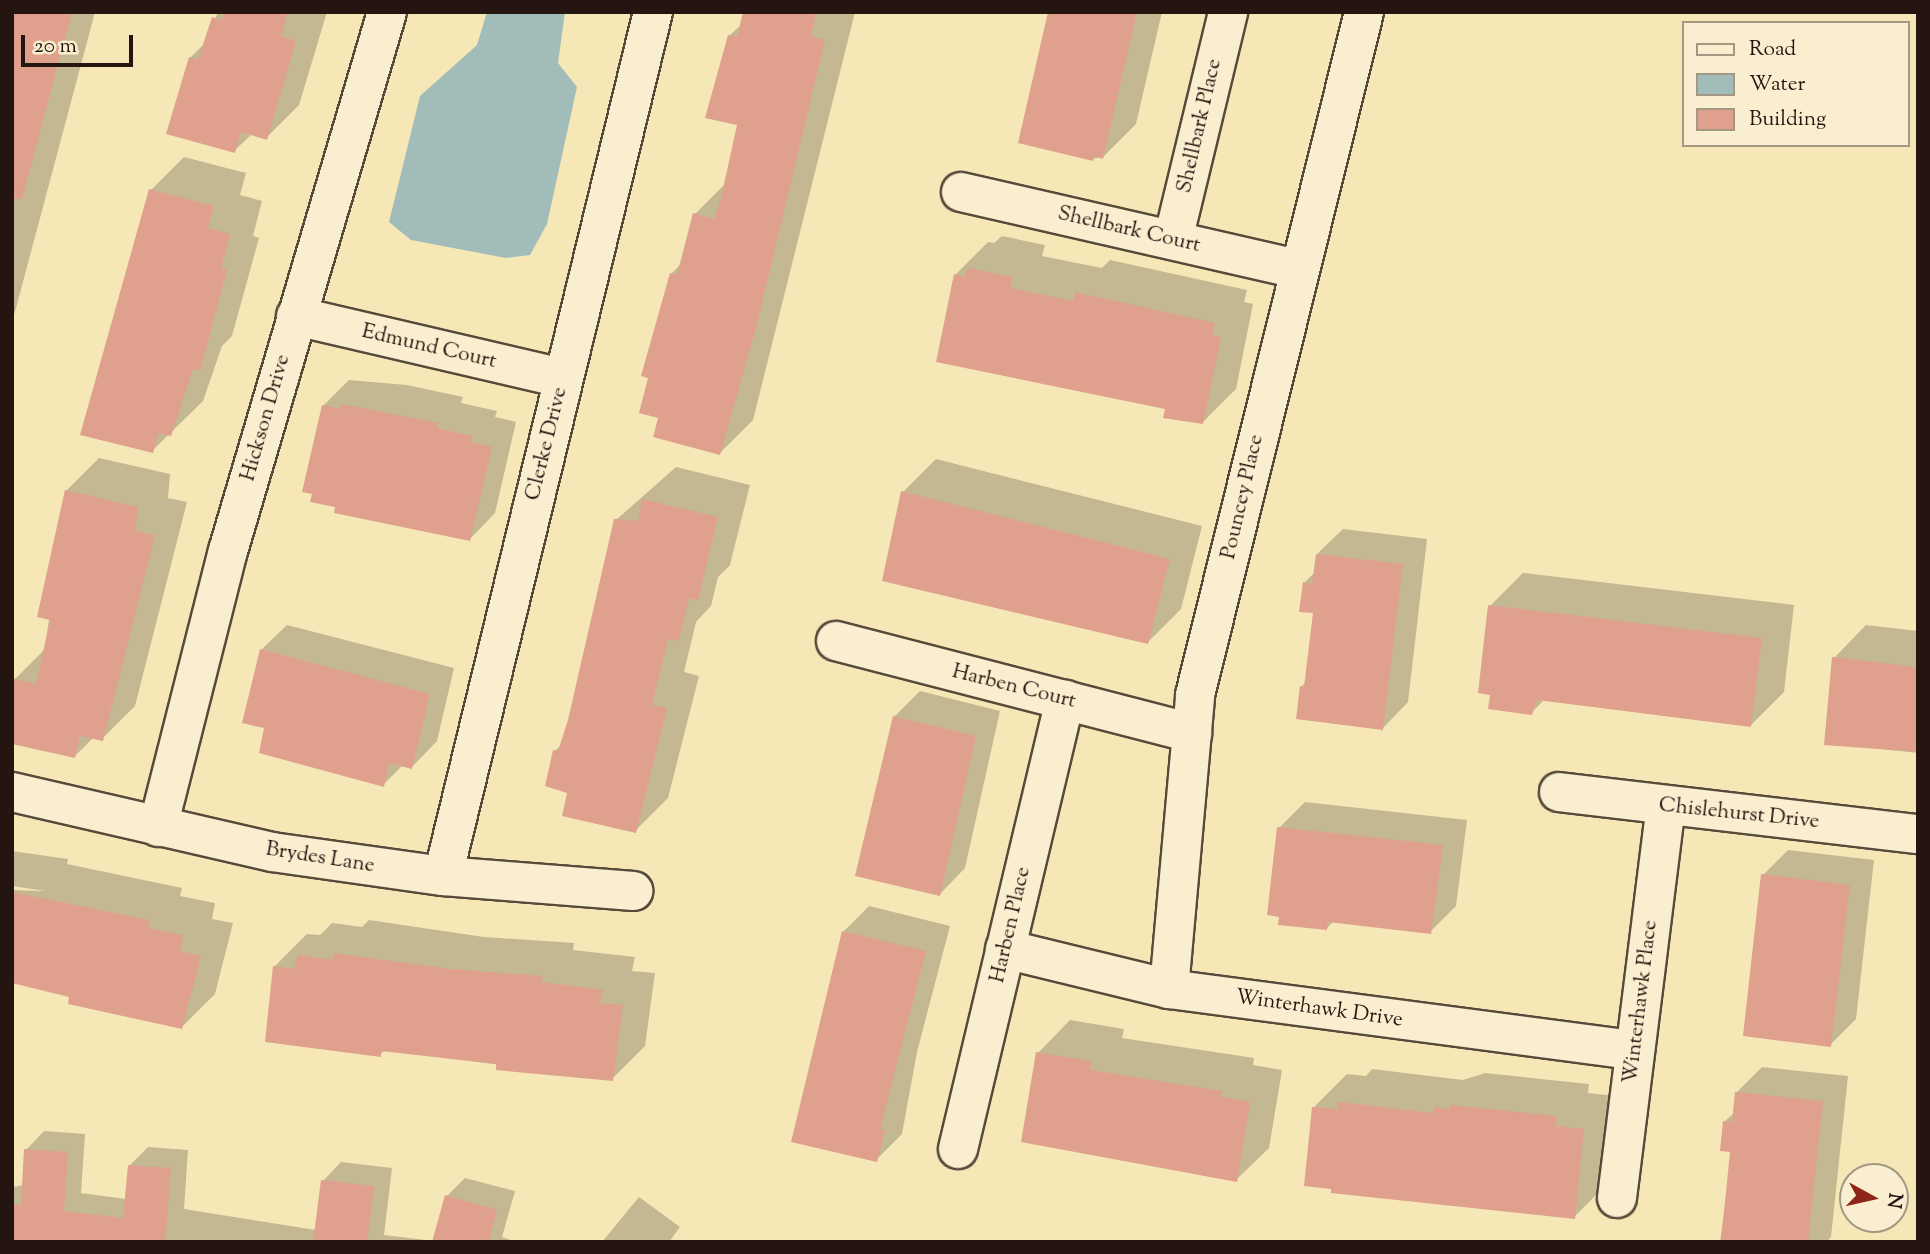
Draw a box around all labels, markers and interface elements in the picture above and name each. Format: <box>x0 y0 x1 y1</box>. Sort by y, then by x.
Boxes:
scale bar <box>24 21 136 65</box>
legend <box>1682 21 1909 147</box>
text: 20 m <box>34 32 77 62</box>
text: Road <box>1749 35 1796 65</box>
street label: Shellbark Place <box>1172 56 1228 196</box>
text: Water <box>1749 70 1805 100</box>
text: Building <box>1749 105 1826 135</box>
street label: Shellbark Court <box>1055 201 1203 259</box>
street label: Edmund Court <box>359 319 499 375</box>
street label: Hickson Drive <box>236 352 296 484</box>
street label: Clerke Drive <box>521 385 573 503</box>
street label: Pouncey Place <box>1216 432 1270 562</box>
street label: Harben Court <box>949 659 1079 715</box>
street label: Chislehurst Drive <box>1657 793 1821 835</box>
street label: Brydes Lane <box>264 837 376 879</box>
street label: Harben Place <box>985 865 1037 985</box>
street label: Winterhawk Place <box>1618 919 1664 1085</box>
street label: Winterhawk Drive <box>1234 985 1404 1033</box>
north arrow <box>1839 1163 1909 1233</box>
text: N <box>1879 1191 1908 1210</box>

